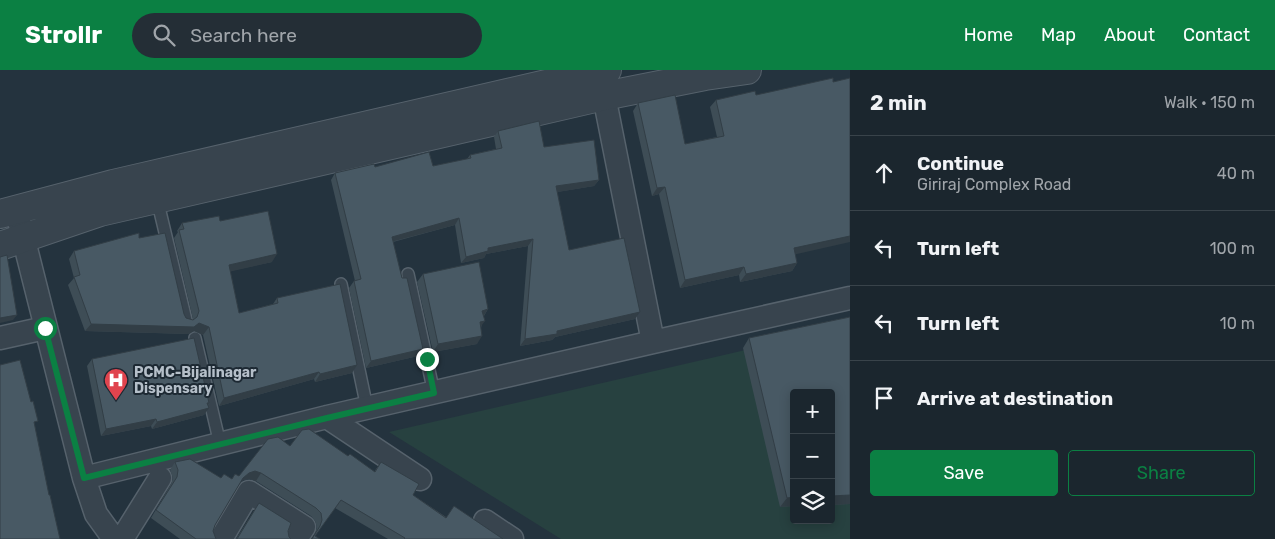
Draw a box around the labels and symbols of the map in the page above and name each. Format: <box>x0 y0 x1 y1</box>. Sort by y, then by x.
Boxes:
route start <box>34 317 57 340</box>
route end <box>416 348 439 371</box>
place label: PCMC-Bijalinagar Dispensary <box>134 364 257 397</box>
hospital icon: PCMC-Bijalinagar Dispensary <box>103 367 129 401</box>

